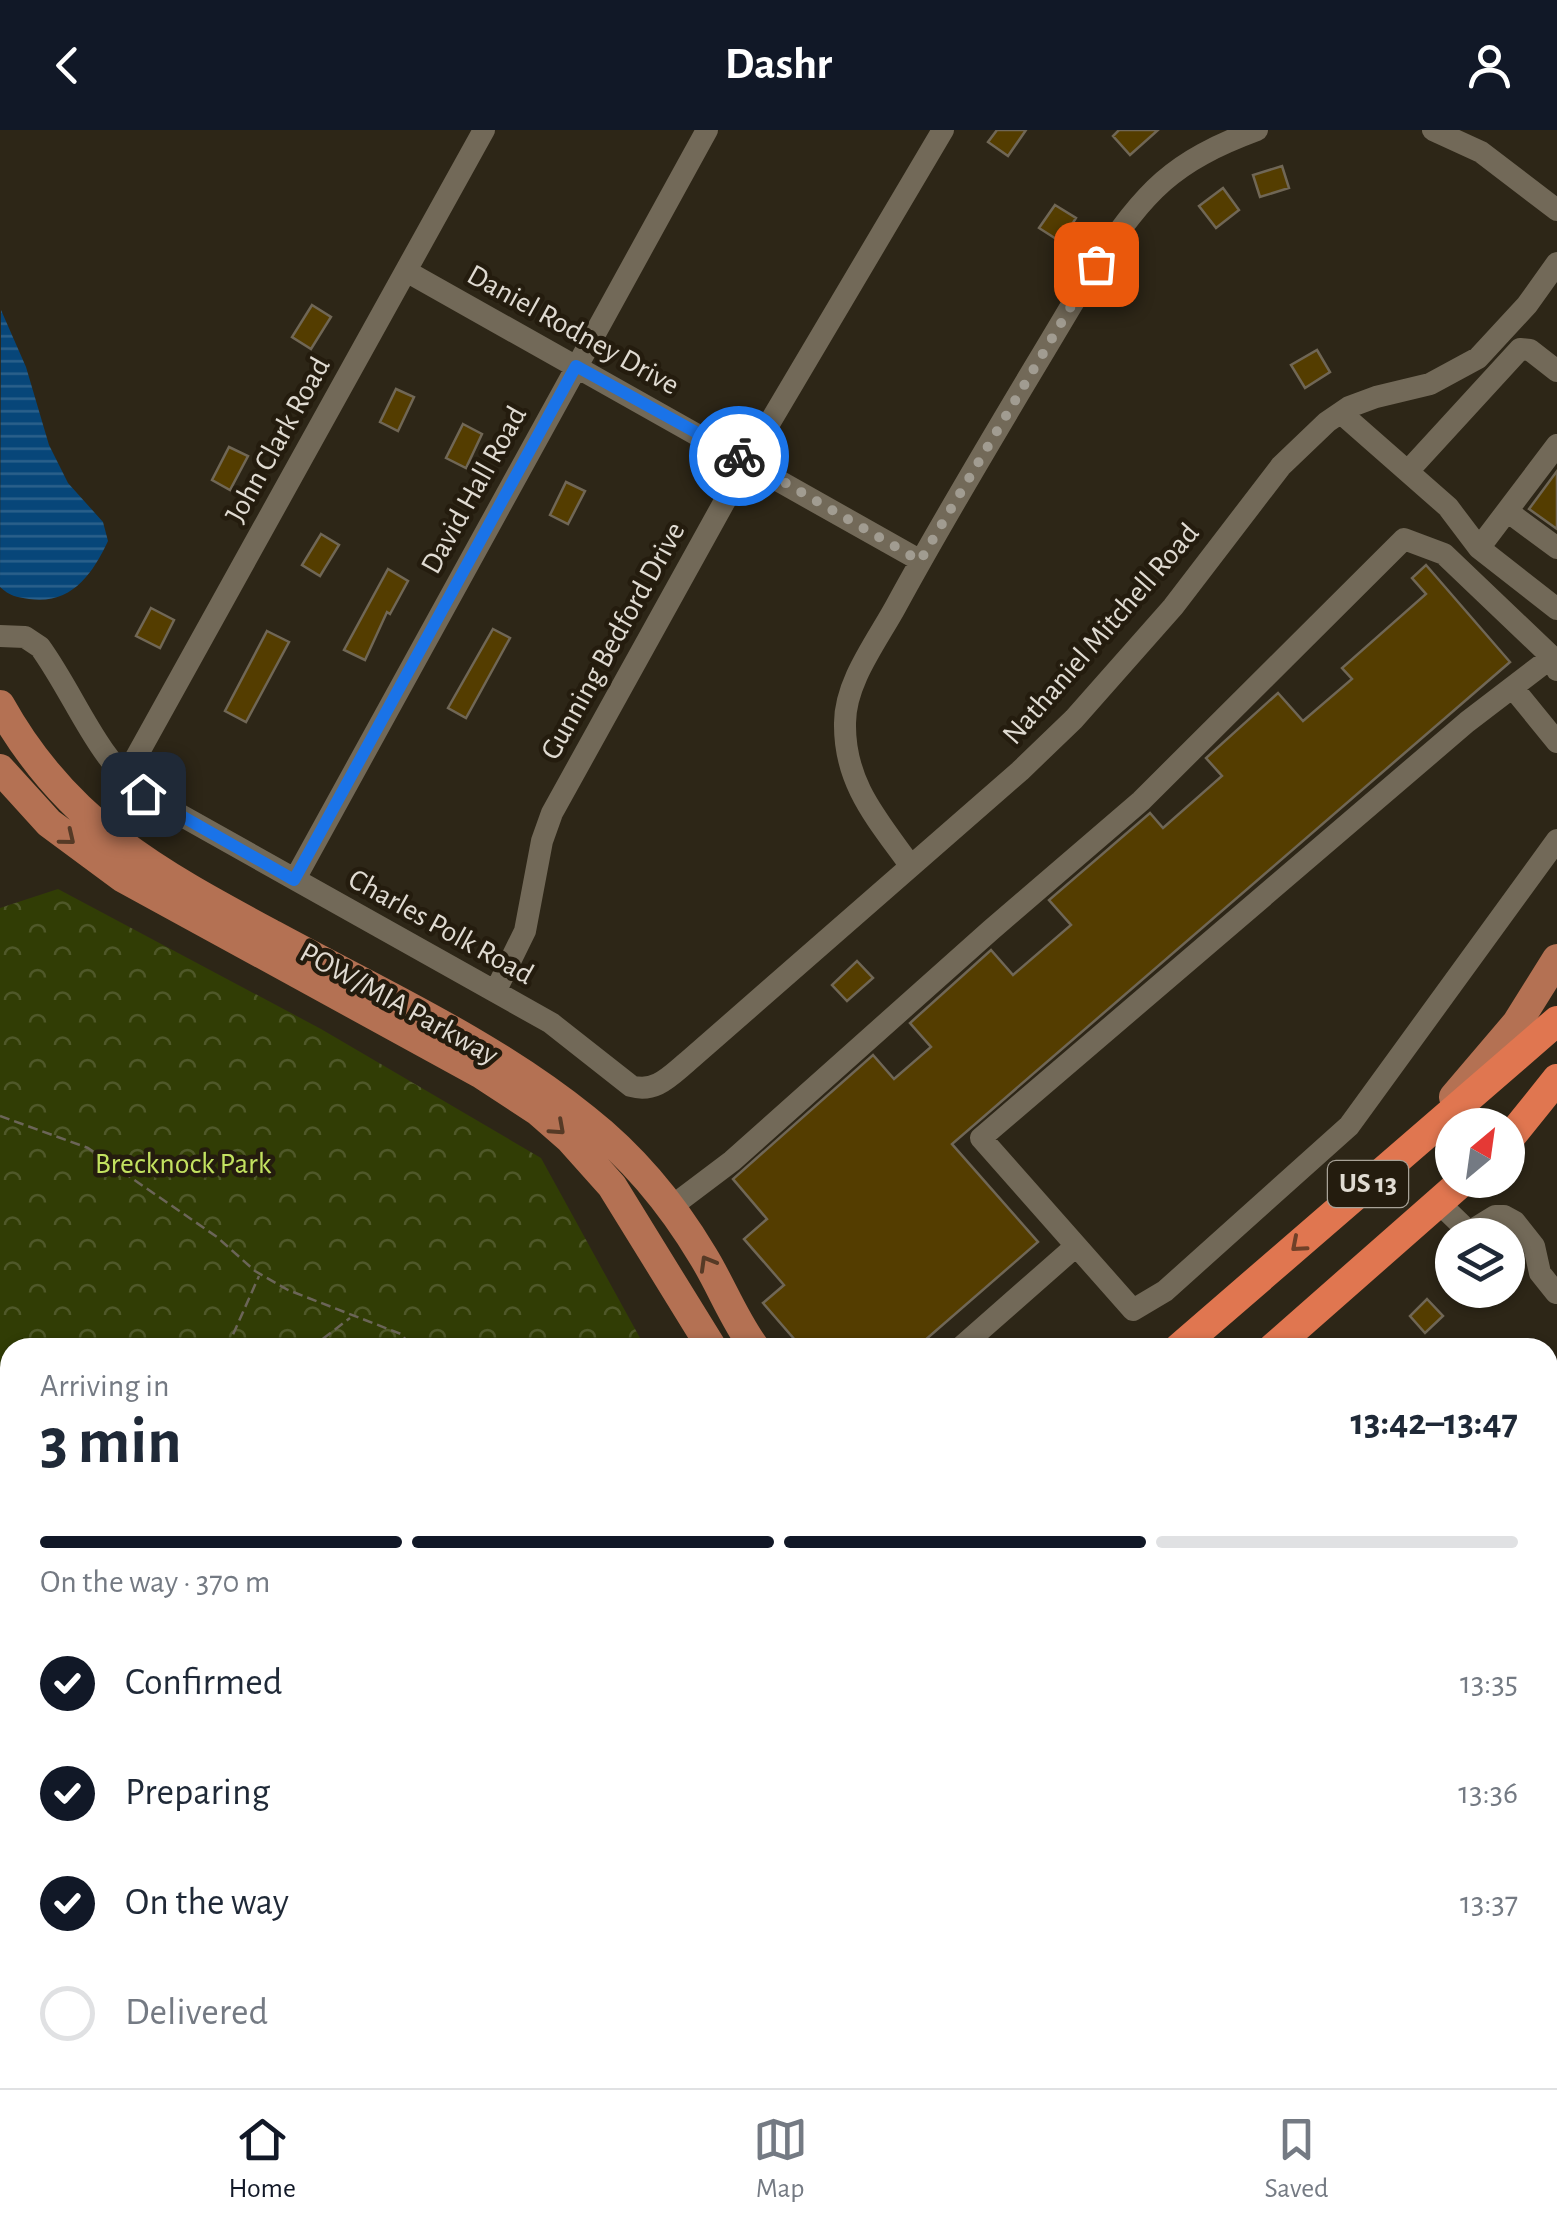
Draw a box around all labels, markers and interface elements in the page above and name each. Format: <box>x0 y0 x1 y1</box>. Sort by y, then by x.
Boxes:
icon: back <box>40 38 95 93</box>
icon: person <box>1462 38 1517 93</box>
text: Dashr <box>725 42 832 87</box>
pin <box>1054 222 1139 307</box>
icon: bag <box>1069 237 1124 292</box>
street label: Daniel Rodney Drive <box>462 259 684 401</box>
street label: John Clark Road <box>220 352 336 528</box>
street label: David Hall Road <box>416 401 532 579</box>
courier <box>689 406 789 506</box>
icon: bike <box>712 429 767 484</box>
street label: Gunning Bedford Drive <box>535 517 691 765</box>
street label: Nathaniel Mitchell Road <box>997 518 1205 750</box>
pin <box>101 752 186 837</box>
icon: home <box>116 767 171 822</box>
one-way arrow <box>57 826 75 844</box>
street label: Charles Polk Road <box>343 864 539 990</box>
street label: POW/MIA Parkway <box>295 937 503 1071</box>
north arrow <box>1435 1108 1525 1198</box>
map controls <box>1435 1108 1525 1308</box>
one-way arrow <box>546 1116 565 1134</box>
park label: Brecknock Park <box>95 1149 272 1179</box>
road number: US 13 <box>1328 1161 1408 1207</box>
button: layers <box>1435 1218 1525 1308</box>
one-way arrow <box>1291 1233 1309 1251</box>
one-way arrow <box>700 1256 719 1274</box>
text: Arriving in <box>40 1370 169 1402</box>
text: 13:42–13:47 <box>1350 1404 1518 1442</box>
text: 3 min <box>40 1410 182 1475</box>
text: On the way · 370 m <box>40 1566 270 1598</box>
icon: check <box>40 1656 95 1711</box>
text: Confirmed <box>125 1664 282 1702</box>
text: 13:35 <box>1460 1667 1518 1699</box>
icon: check <box>40 1766 95 1821</box>
text: Preparing <box>125 1774 270 1812</box>
text: 13:36 <box>1458 1777 1518 1809</box>
icon: check <box>40 1876 95 1931</box>
text: On the way <box>125 1884 289 1922</box>
text: 13:37 <box>1460 1887 1518 1919</box>
text: Delivered <box>125 1994 268 2032</box>
tab: Home <box>228 2112 296 2206</box>
tab: Map <box>753 2112 808 2206</box>
tab: Saved <box>1264 2112 1329 2206</box>

